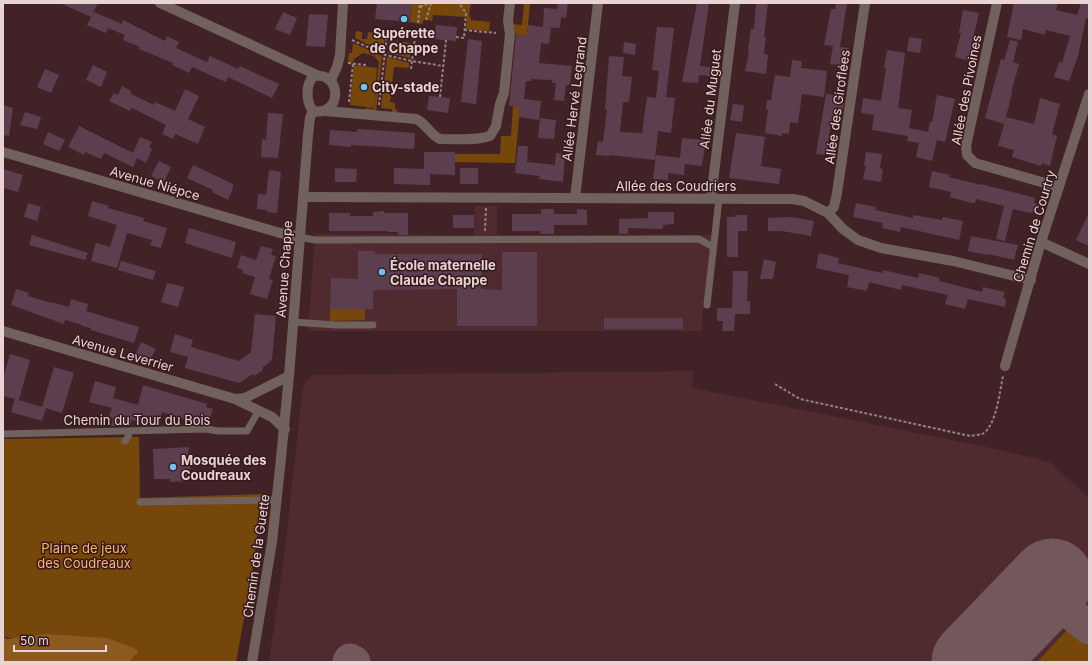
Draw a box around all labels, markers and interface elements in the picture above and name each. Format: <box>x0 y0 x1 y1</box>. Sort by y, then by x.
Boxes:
marker: Supérette de Chappe <box>399 14 409 24</box>
place label: Supérette de Chappe <box>370 25 438 56</box>
street label: Allée des Pivoines <box>947 34 985 146</box>
street label: Allée Hervé Legrand <box>558 36 590 162</box>
street label: Allée du Muguet <box>696 48 724 150</box>
street label: Allée des Giroflées <box>821 49 853 165</box>
place label: City-stade <box>372 79 439 95</box>
marker: City-stade <box>359 82 369 92</box>
street label: Avenue Niépce <box>108 163 202 203</box>
street label: Chemin de Courtry <box>1009 168 1059 284</box>
street label: Allée des Coudriers <box>616 178 736 194</box>
street label: Avenue Chappe <box>273 220 295 318</box>
place label: École maternelle Claude Chappe <box>390 257 496 288</box>
marker: École maternelle Claude Chappe <box>377 267 387 277</box>
street label: Avenue Leverrier <box>71 331 176 375</box>
street label: Chemin du Tour du Bois <box>64 412 211 428</box>
place label: Mosquée des Coudreaux <box>181 452 266 483</box>
marker: Mosquée des Coudreaux <box>168 462 178 472</box>
street label: Chemin de la Guette <box>239 493 273 619</box>
park label: Plaine de jeux des Coudreaux <box>37 540 131 571</box>
scale bar <box>14 627 106 653</box>
text: 50 m <box>20 633 49 648</box>

